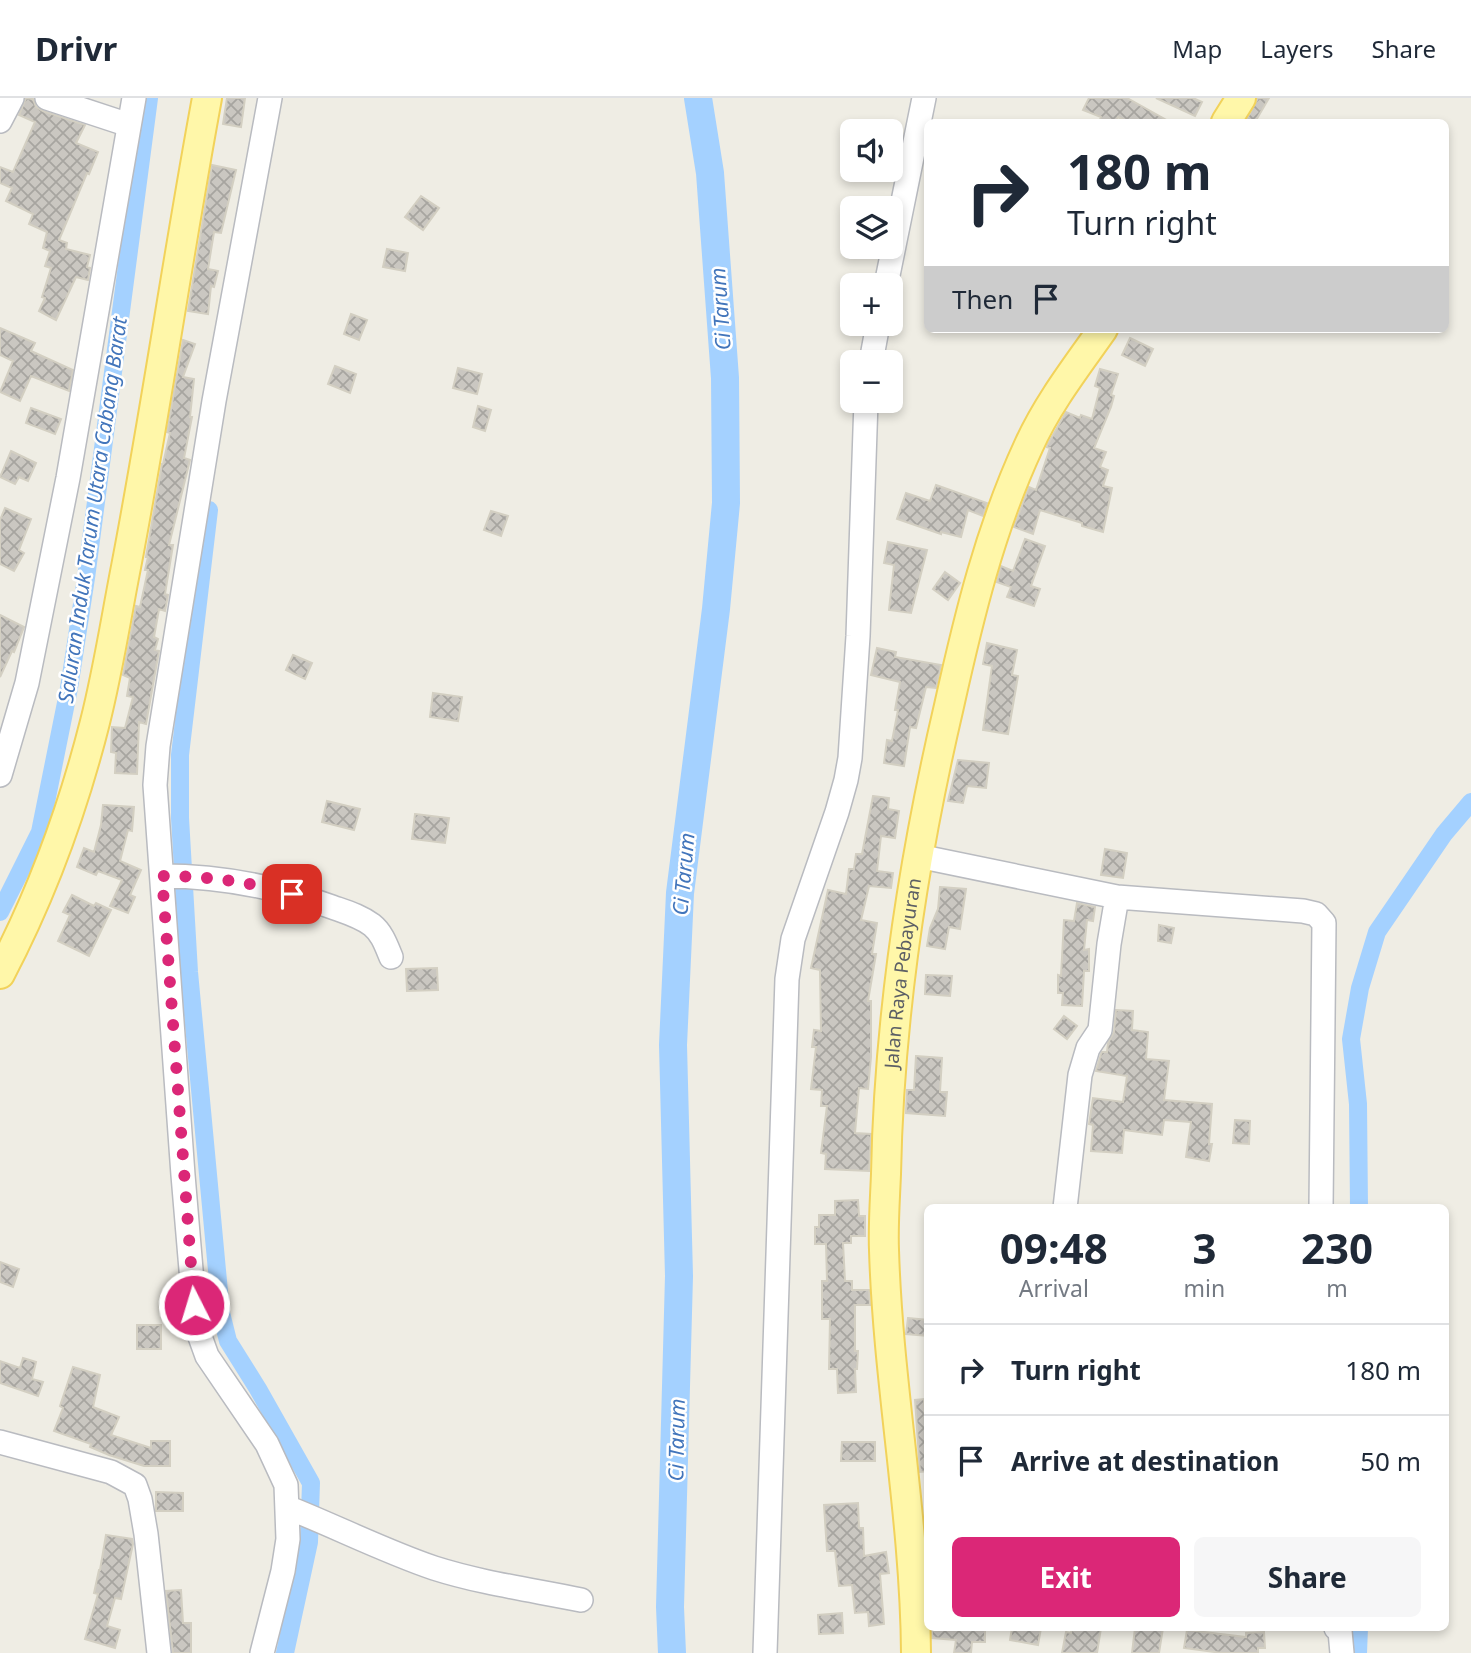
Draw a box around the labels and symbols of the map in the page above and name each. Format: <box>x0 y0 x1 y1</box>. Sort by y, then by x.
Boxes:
water label: Ci Tarum <box>703 267 737 351</box>
water label: Saluran Induk Tarum Utara Cabang Barat <box>51 314 133 705</box>
water label: Ci Tarum <box>665 832 701 916</box>
pin <box>262 864 322 924</box>
street label: Jalan Raya Pebayuran <box>878 876 927 1072</box>
position arrow <box>157 1268 231 1342</box>
water label: Ci Tarum <box>661 1398 691 1482</box>

